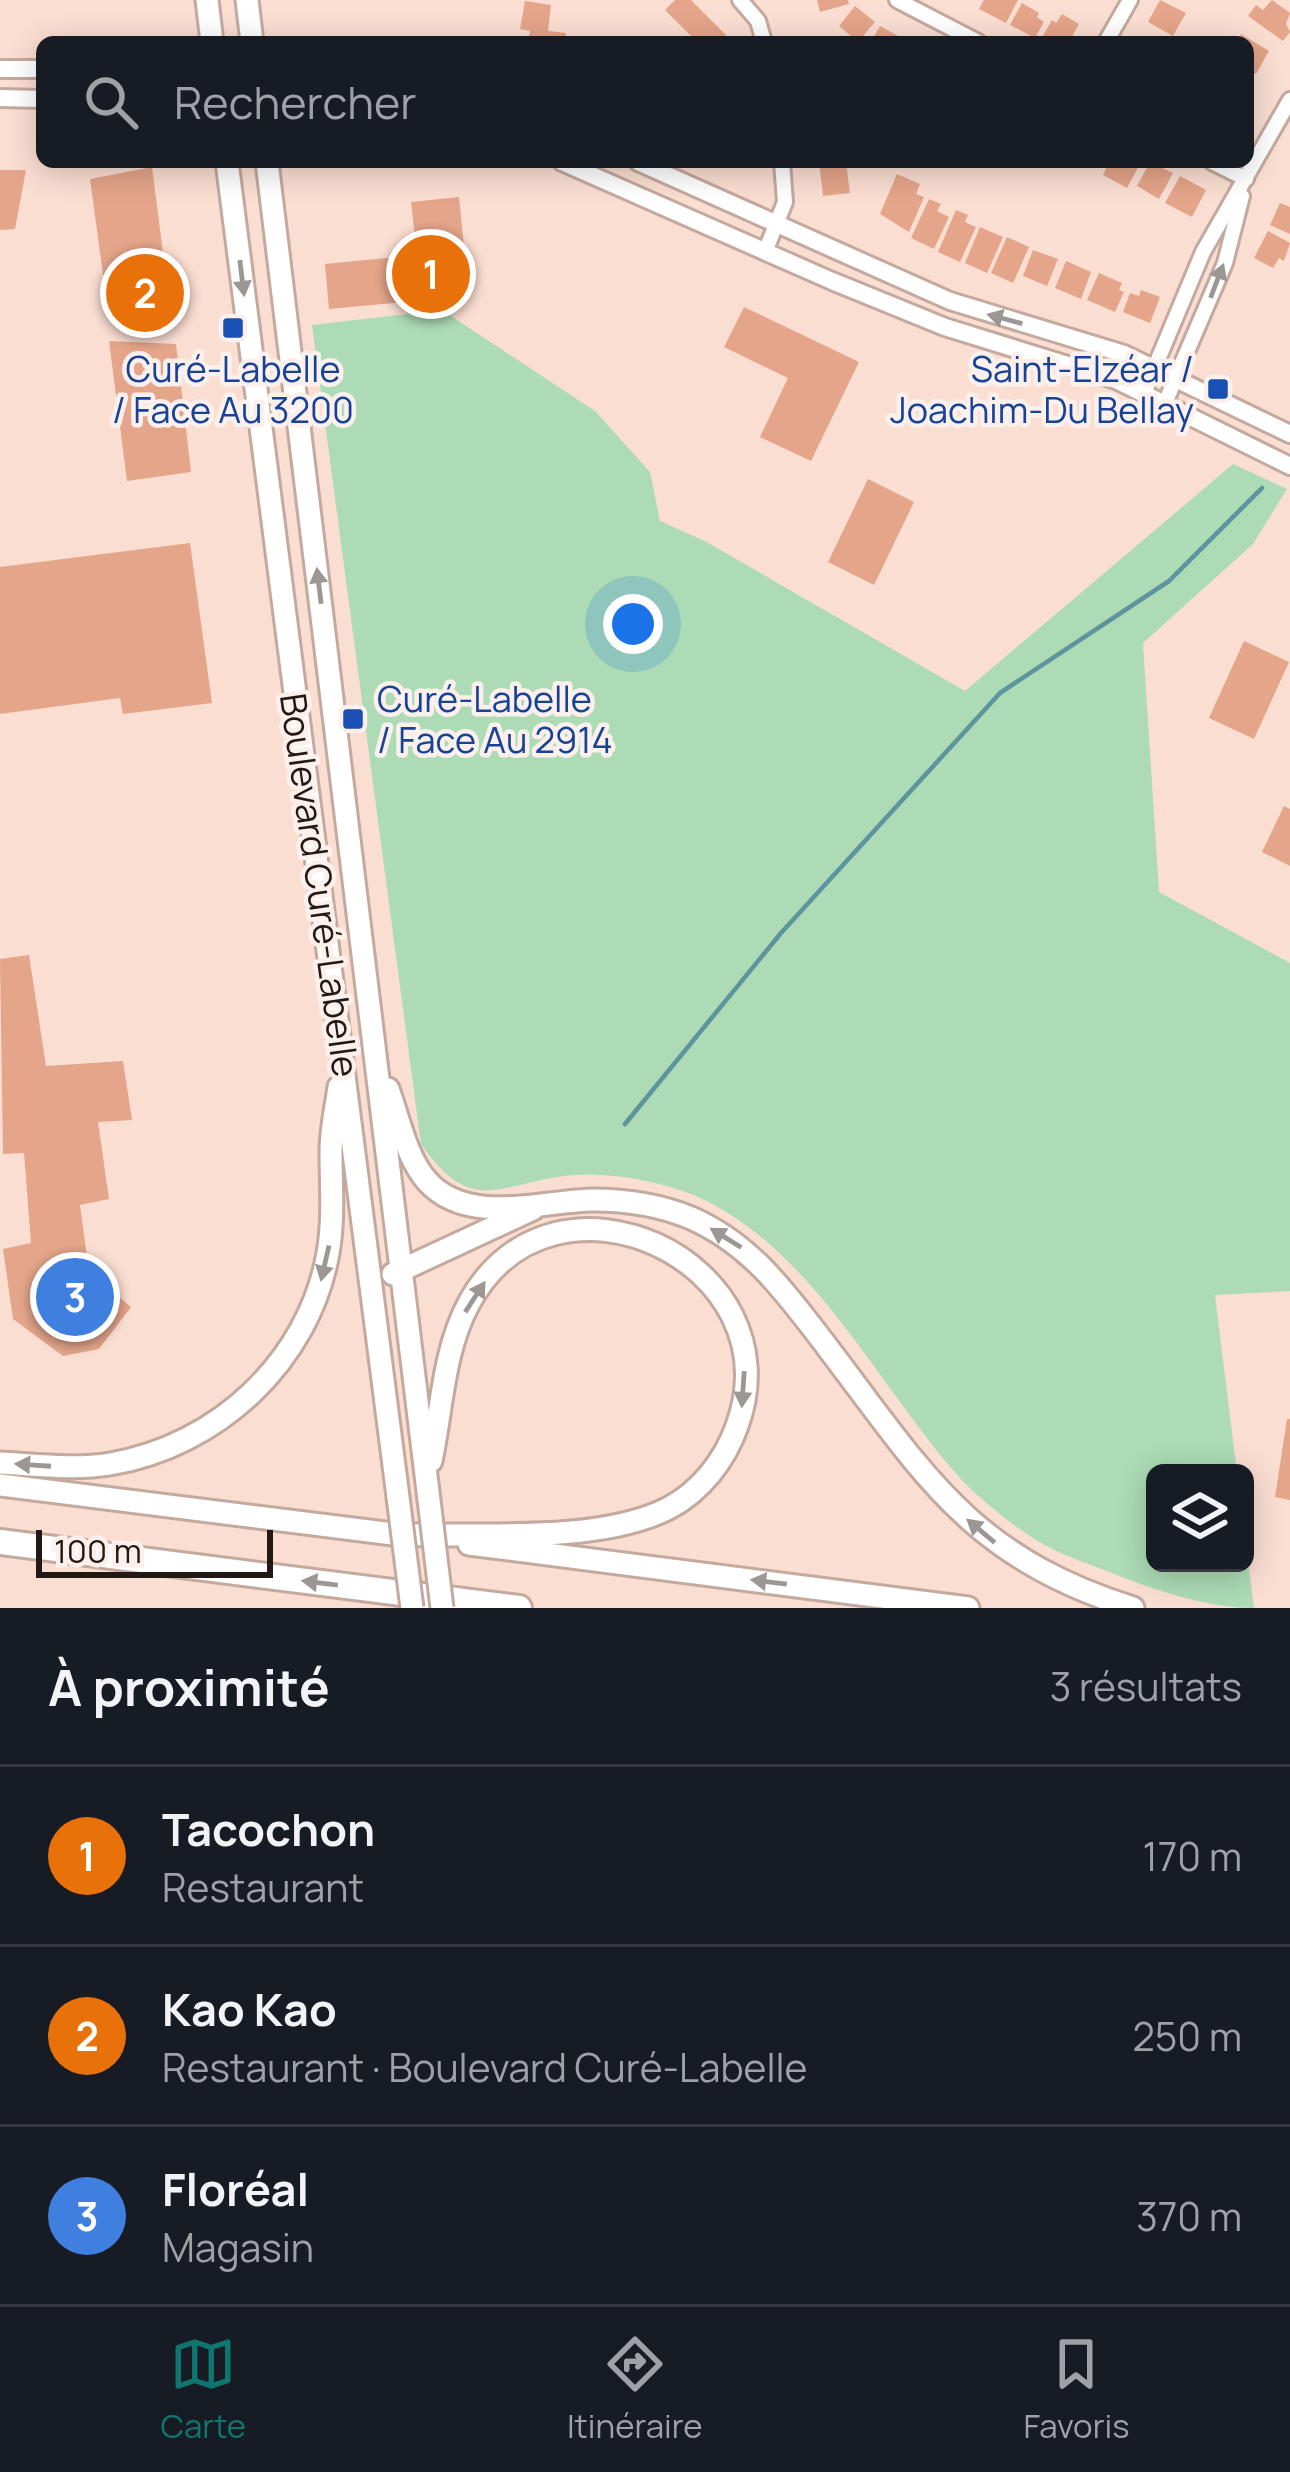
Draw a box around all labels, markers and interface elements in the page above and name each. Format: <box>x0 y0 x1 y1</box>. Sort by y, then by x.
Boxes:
search box <box>36 36 1254 168</box>
icon: search <box>78 69 144 135</box>
text: Rechercher <box>174 71 417 133</box>
pin: 1 <box>392 229 470 319</box>
pin: 2 <box>106 248 184 338</box>
one-way arrow <box>233 260 252 297</box>
one-way arrow <box>1209 263 1228 299</box>
one-way arrow <box>986 308 1023 327</box>
marker: Curé-Labelle / Face Au 3200 <box>220 315 246 341</box>
place label: Curé-Labelle / Face Au 3200 <box>112 344 354 434</box>
place label: Saint-Elzéar / Joachim-Du Bellay <box>890 344 1194 434</box>
marker: Saint-Elzéar / Joachim-Du Bellay <box>1205 376 1231 402</box>
one-way arrow <box>310 567 329 604</box>
your location <box>603 594 663 654</box>
place label: Curé-Labelle / Face Au 2914 <box>377 674 613 764</box>
street label: Boulevard Curé-Labelle <box>269 690 371 1080</box>
marker: Curé-Labelle / Face Au 2914 <box>340 706 366 732</box>
one-way arrow <box>709 1228 743 1249</box>
one-way arrow <box>315 1245 334 1282</box>
pin: 3 <box>36 1252 114 1342</box>
one-way arrow <box>463 1280 485 1313</box>
one-way arrow <box>734 1370 753 1408</box>
one-way arrow <box>14 1455 51 1474</box>
map controls <box>1146 1464 1254 1572</box>
button: layers <box>1146 1464 1254 1572</box>
one-way arrow <box>966 1518 996 1544</box>
scale bar <box>36 1524 273 1577</box>
text: 100 m <box>54 1528 142 1573</box>
one-way arrow <box>301 1573 338 1592</box>
one-way arrow <box>750 1573 787 1592</box>
text: À proximité <box>48 1652 330 1721</box>
text: 3 résultats <box>1050 1659 1242 1713</box>
text: Tacochon <box>162 1798 375 1860</box>
text: 1 <box>78 1829 96 1883</box>
text: 170 m <box>1143 1829 1242 1883</box>
text: Restaurant <box>162 1860 364 1914</box>
text: Kao Kao <box>162 1978 337 2040</box>
text: 2 <box>75 2009 99 2063</box>
text: 250 m <box>1133 2009 1242 2063</box>
text: Restaurant · Boulevard Curé-Labelle <box>162 2040 807 2094</box>
text: Floréal <box>162 2158 309 2220</box>
text: 3 <box>76 2189 98 2243</box>
text: 370 m <box>1136 2189 1242 2243</box>
text: Magasin <box>162 2220 314 2274</box>
tab: Carte <box>160 2331 246 2448</box>
tab: Itinéraire <box>567 2331 703 2448</box>
tab: Favoris <box>1023 2331 1130 2448</box>

